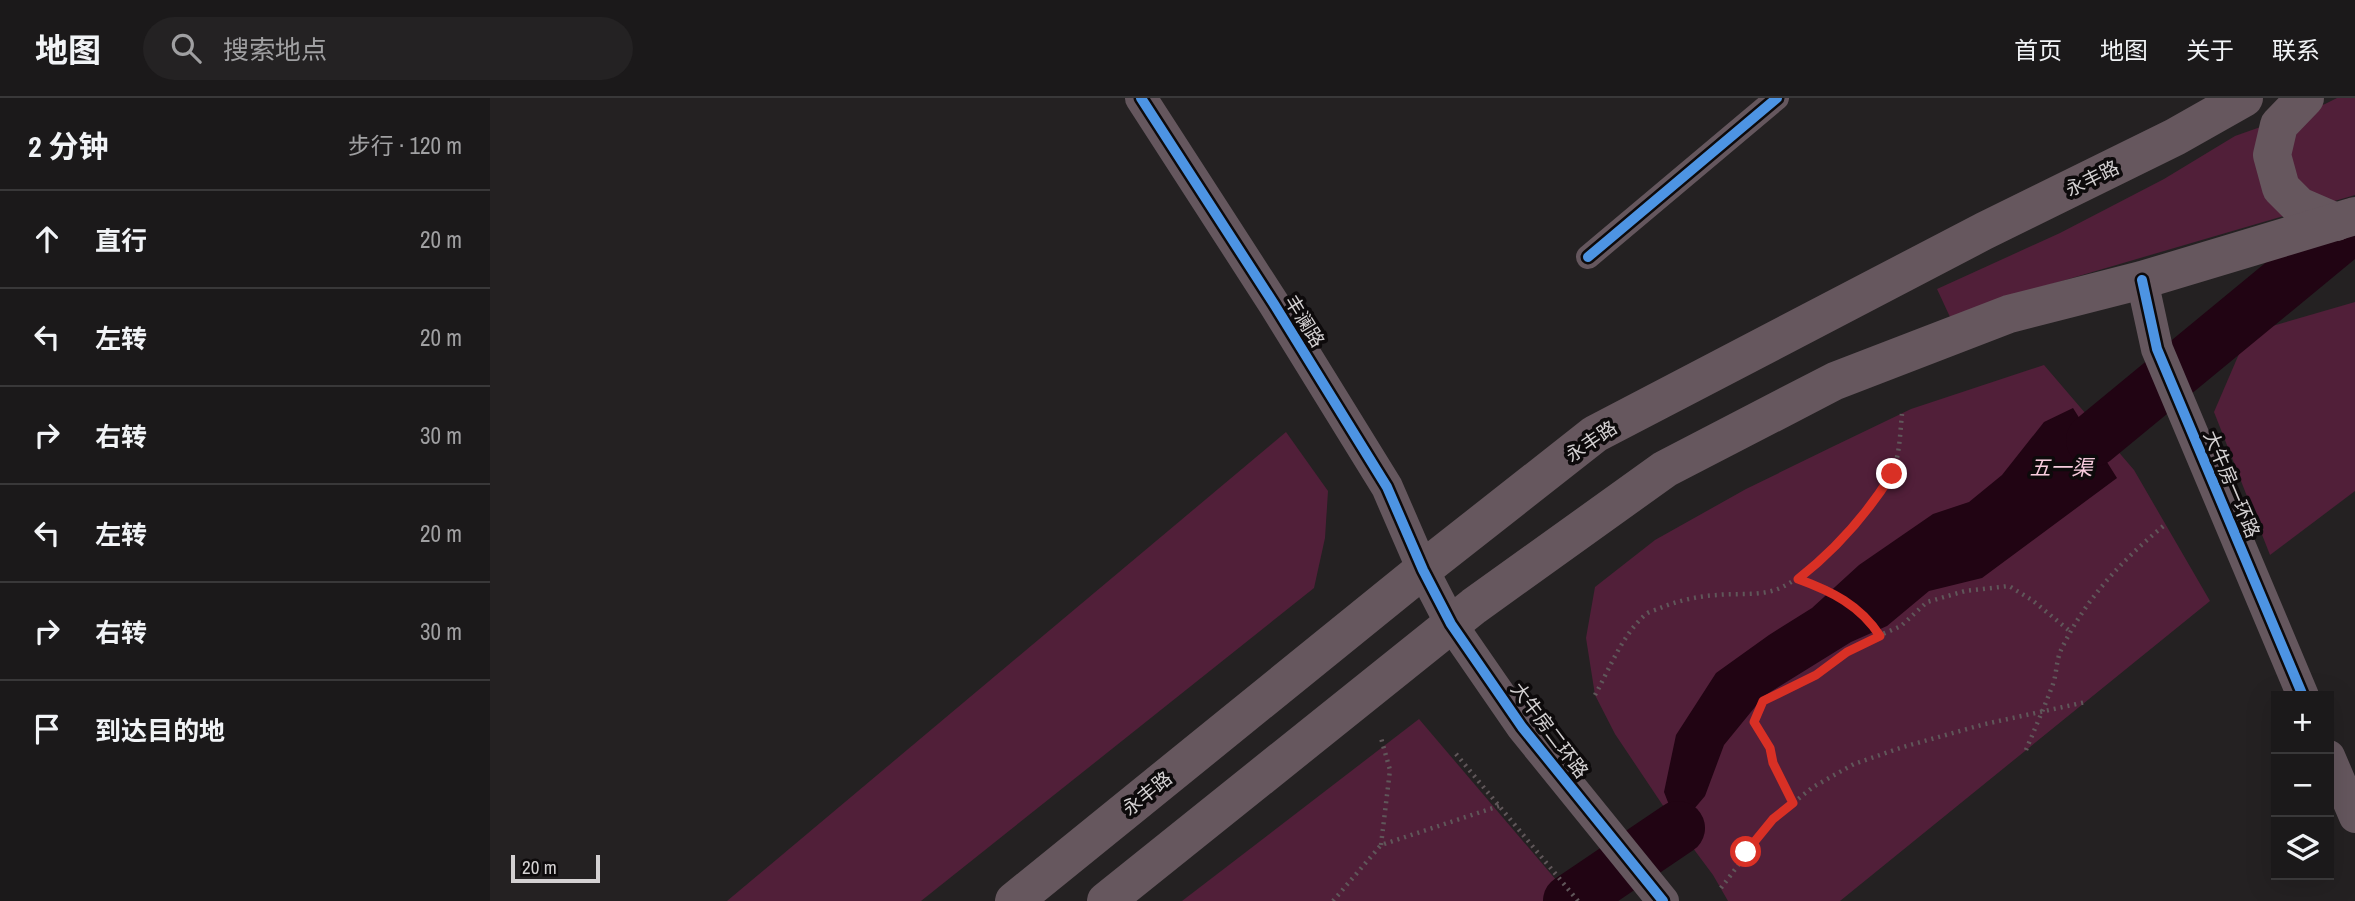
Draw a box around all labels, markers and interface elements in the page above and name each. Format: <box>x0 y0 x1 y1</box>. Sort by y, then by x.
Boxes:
search box <box>143 17 633 80</box>
text: 地图 <box>35 28 101 72</box>
icon: search <box>167 29 205 67</box>
text: 搜索地点 <box>223 32 327 67</box>
text: 首页 <box>2014 34 2062 66</box>
text: 地图 <box>2100 34 2148 66</box>
text: 关于 <box>2186 34 2234 66</box>
text: 联系 <box>2272 34 2320 66</box>
text: 2 分钟 <box>28 126 109 166</box>
text: 步行 · 120 m <box>348 130 462 161</box>
street label: 永丰路 <box>2061 154 2123 202</box>
icon: ahead <box>28 220 66 258</box>
text: 直行 <box>95 223 147 258</box>
text: 20 m <box>420 224 462 255</box>
street label: 丰澜路 <box>1279 290 1331 352</box>
icon: left <box>28 318 66 356</box>
text: 左转 <box>95 321 147 356</box>
text: 20 m <box>420 322 462 353</box>
street label: 永丰路 <box>1560 414 1622 468</box>
icon: right <box>28 416 66 454</box>
text: 右转 <box>95 419 147 454</box>
text: 30 m <box>420 420 462 451</box>
street label: 大牛房一环路 <box>2198 426 2266 542</box>
water label: 五一渠 <box>2030 453 2095 482</box>
route end <box>1876 458 1907 489</box>
icon: left <box>28 514 66 552</box>
text: 左转 <box>95 517 147 552</box>
text: 20 m <box>420 518 462 549</box>
icon: right <box>28 612 66 650</box>
text: 右转 <box>95 615 147 650</box>
text: 30 m <box>420 616 462 647</box>
street label: 大牛房二环路 <box>1505 677 1595 783</box>
map controls <box>2271 691 2334 880</box>
button: + <box>2271 691 2334 754</box>
icon: arrive <box>28 710 66 748</box>
text: 到达目的地 <box>95 713 225 748</box>
button: − <box>2271 754 2334 817</box>
street label: 永丰路 <box>1117 765 1177 821</box>
button: layers <box>2271 817 2334 880</box>
route start <box>1730 836 1761 867</box>
scale bar <box>511 852 600 884</box>
text: 20 m <box>522 854 557 880</box>

